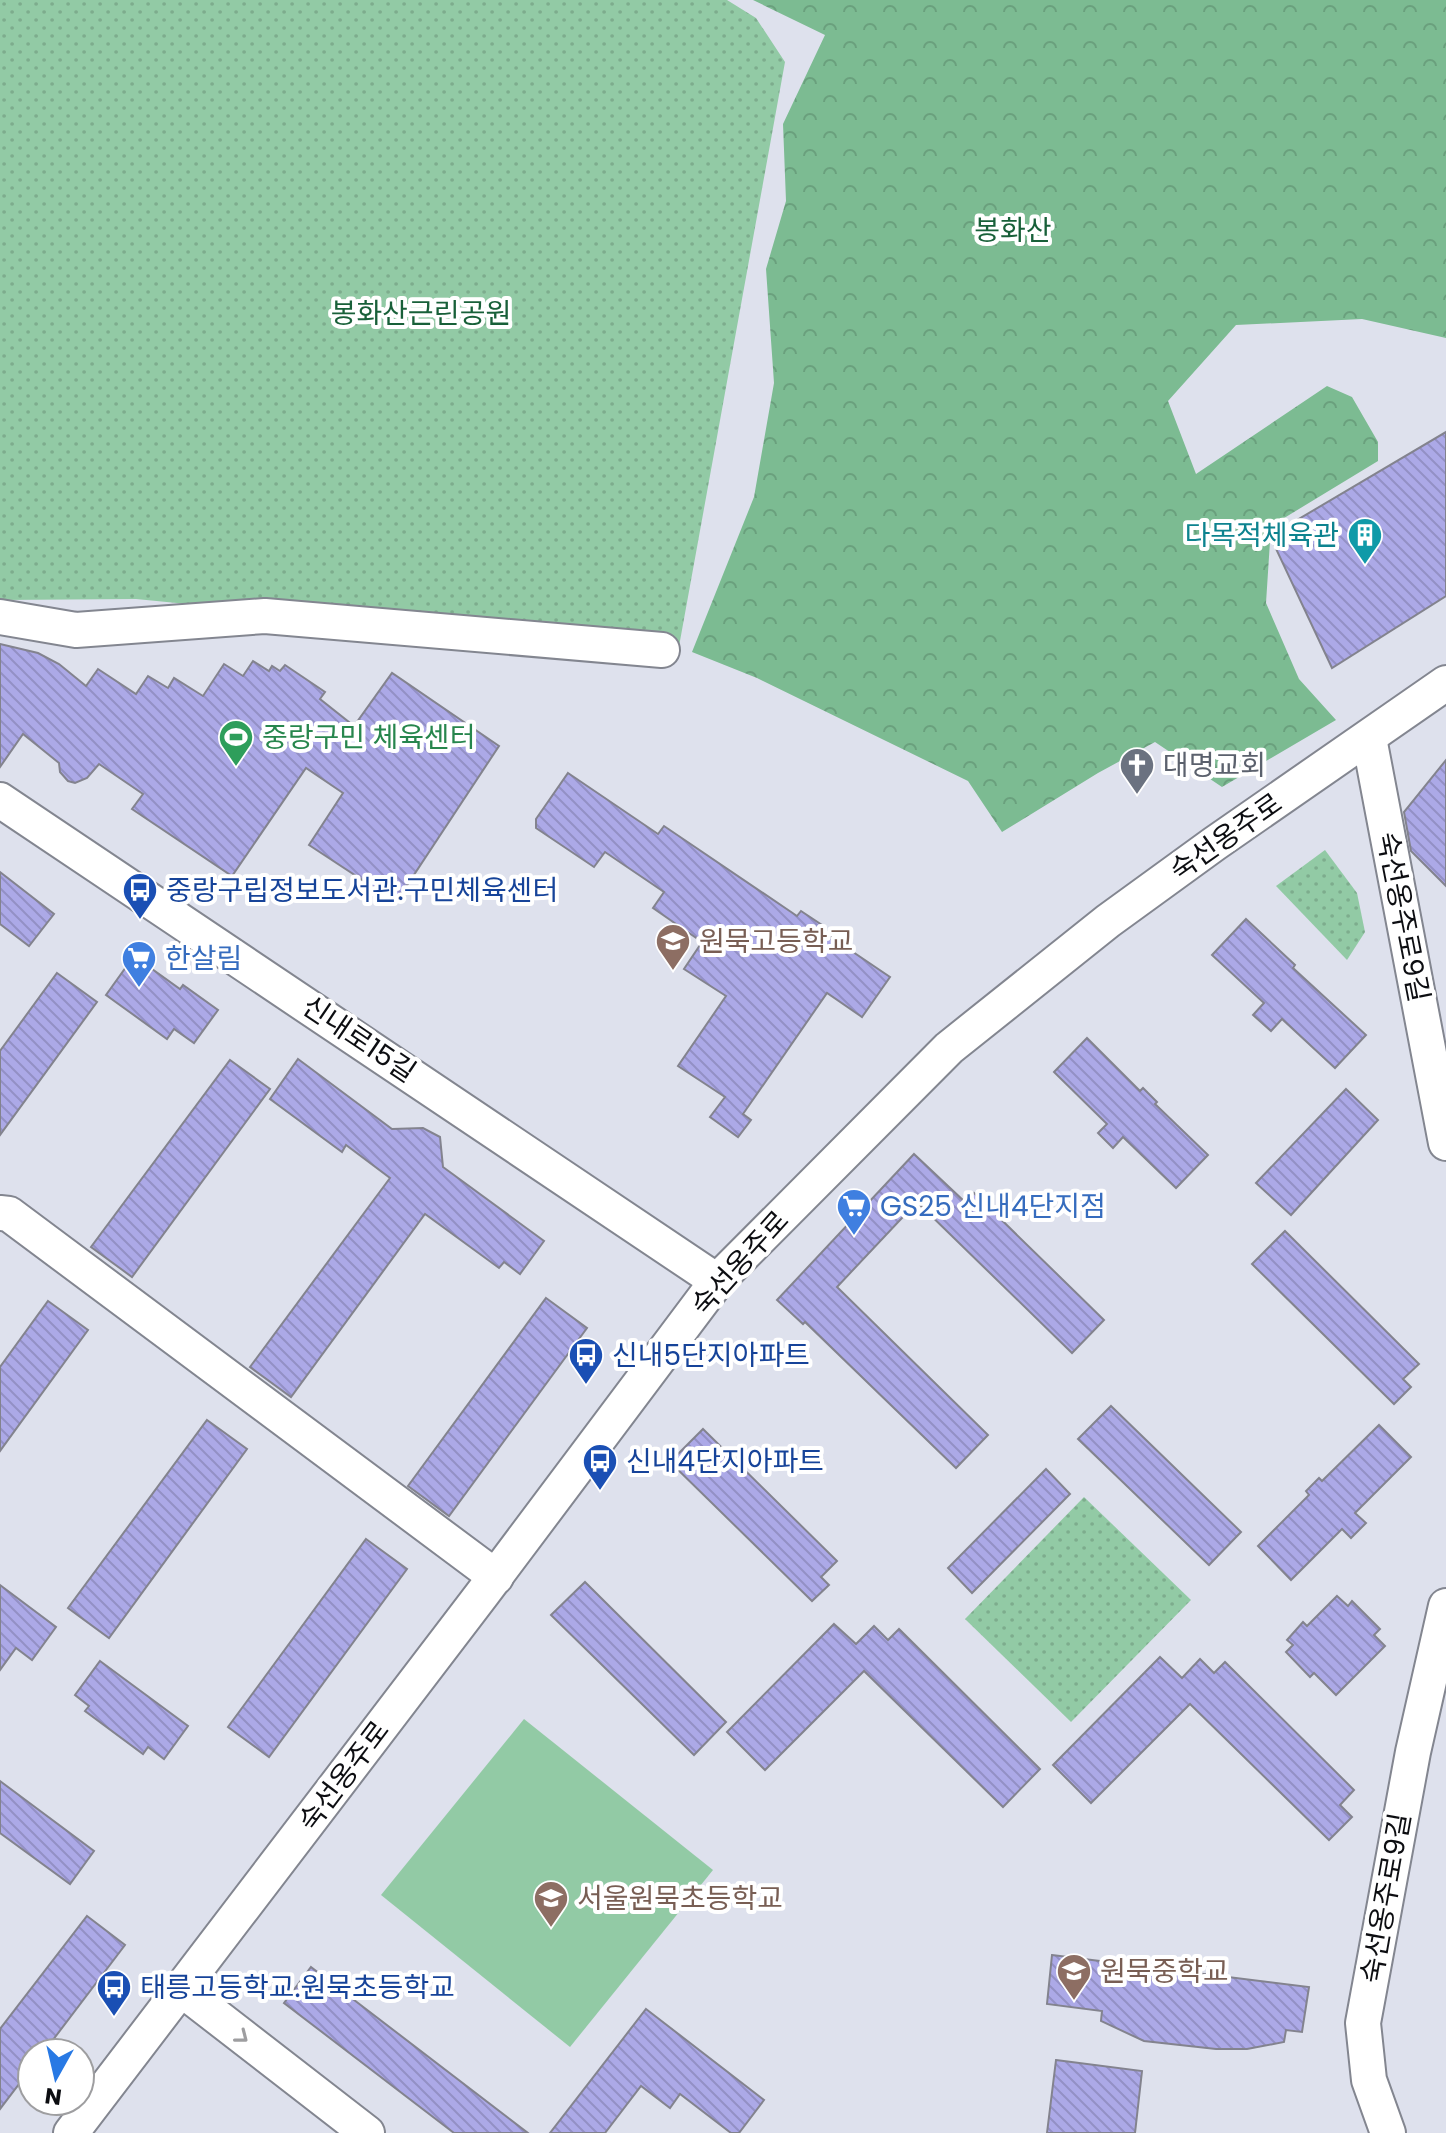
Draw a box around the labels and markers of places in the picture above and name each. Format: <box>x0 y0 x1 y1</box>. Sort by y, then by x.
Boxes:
place label: 다목적체육관 <box>1184 516 1339 555</box>
building icon: 다목적체육관 <box>1346 516 1384 566</box>
sports icon: 중랑구민 체육센터 <box>217 718 255 768</box>
place label: 중랑구민 체육센터 <box>262 718 476 757</box>
church icon: 대명교회 <box>1118 746 1156 796</box>
place label: 대명교회 <box>1163 746 1266 785</box>
bus stop icon: 중랑구립정보도서관.구민체육센터 <box>121 871 159 921</box>
place label: 중랑구립정보도서관.구민체육센터 <box>166 871 558 910</box>
school or university icon: 원묵고등학교 <box>654 922 692 972</box>
place label: 원묵고등학교 <box>699 922 854 961</box>
supermarket icon: 한살림 <box>120 939 158 989</box>
place label: 한살림 <box>165 939 242 978</box>
supermarket icon: GS25 신내4단지점 <box>835 1187 873 1237</box>
place label: GS25 신내4단지점 <box>880 1187 1106 1226</box>
bus stop icon: 신내5단지아파트 <box>567 1336 605 1386</box>
place label: 신내5단지아파트 <box>612 1336 810 1375</box>
bus stop icon: 신내4단지아파트 <box>581 1442 619 1492</box>
place label: 신내4단지아파트 <box>626 1442 824 1481</box>
school or university icon: 서울원묵초등학교 <box>532 1879 570 1929</box>
place label: 서울원묵초등학교 <box>577 1879 783 1918</box>
school or university icon: 원묵중학교 <box>1055 1952 1093 2002</box>
place label: 원묵중학교 <box>1100 1952 1229 1991</box>
bus stop icon: 태릉고등학교.원묵초등학교 <box>95 1968 133 2018</box>
place label: 태릉고등학교.원묵초등학교 <box>140 1968 455 2007</box>

